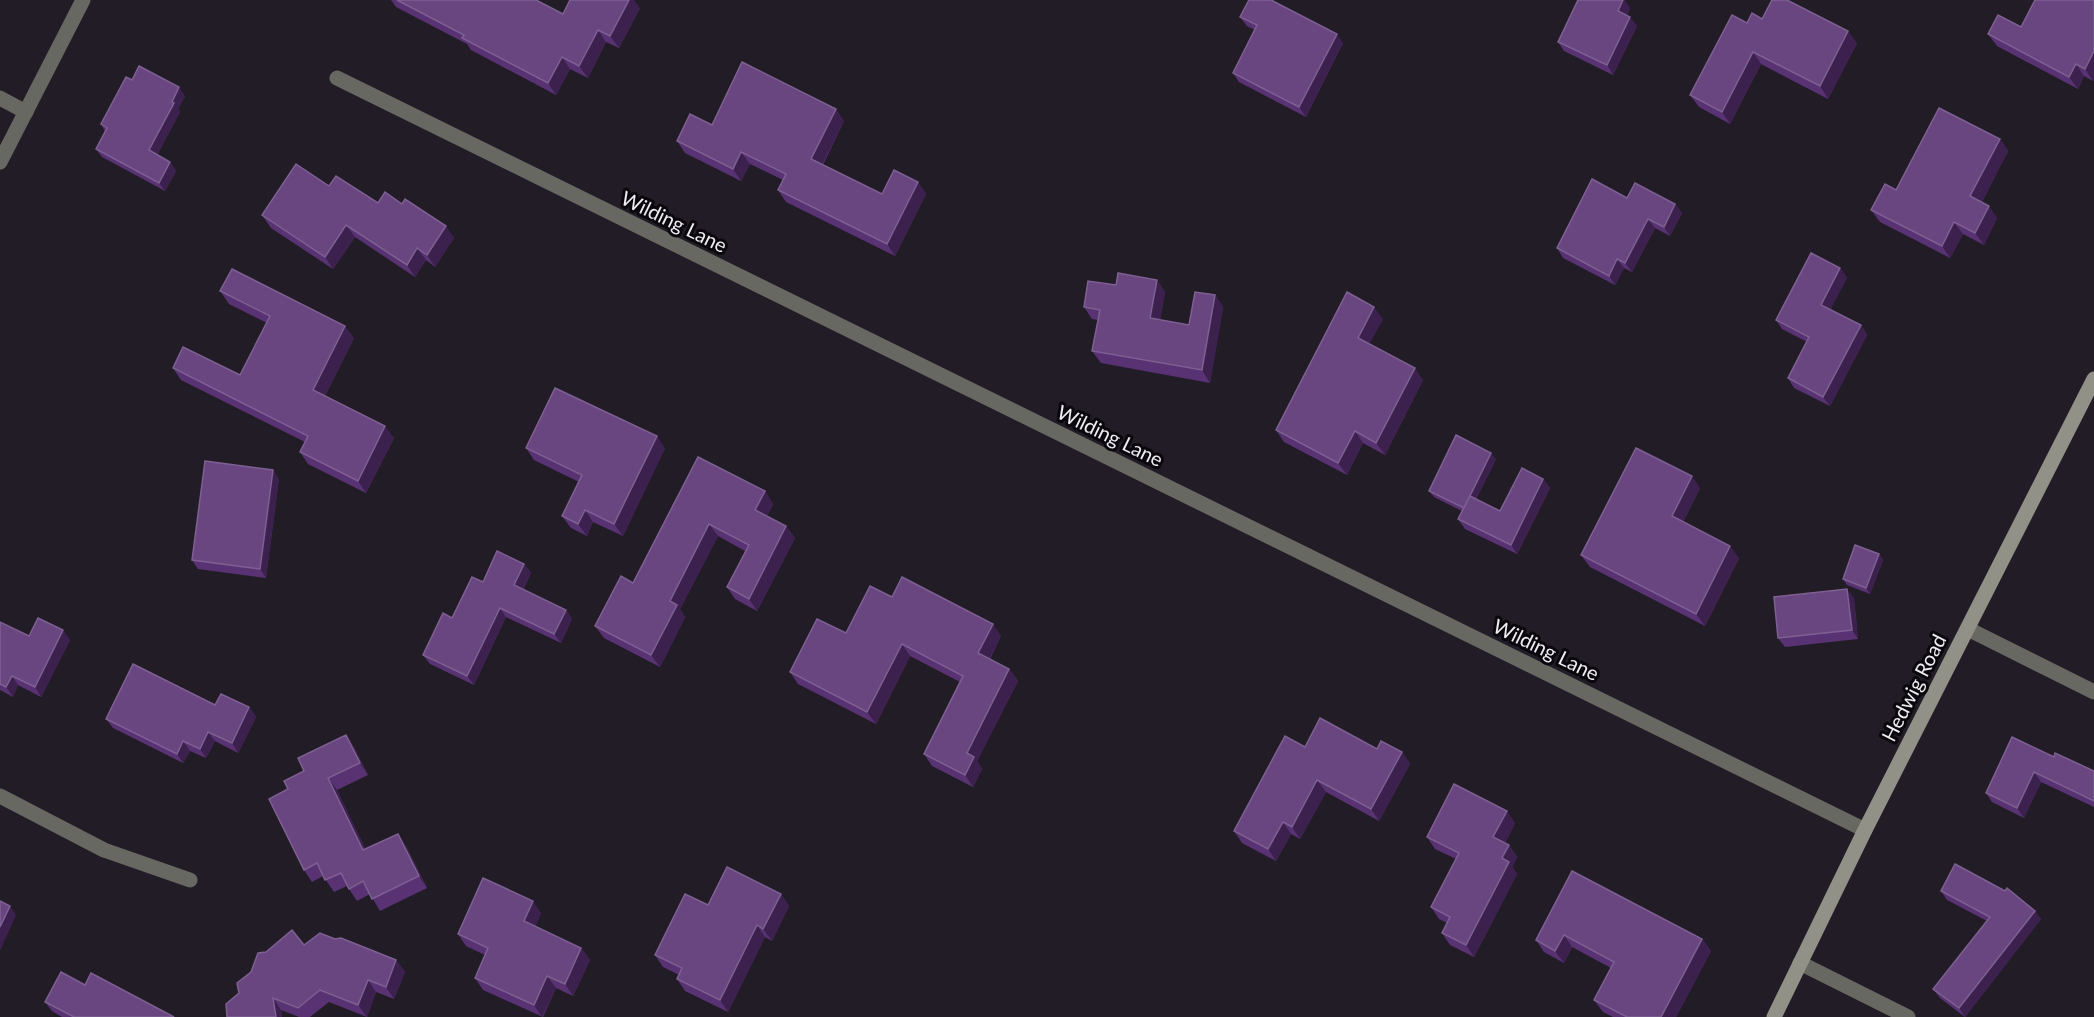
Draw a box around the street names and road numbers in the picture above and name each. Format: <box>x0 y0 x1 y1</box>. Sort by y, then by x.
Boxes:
street label: Wilding Lane <box>618 185 731 257</box>
street label: Wilding Lane <box>1054 399 1167 471</box>
street label: Wilding Lane <box>1490 613 1603 685</box>
street label: Hedwig Road <box>1876 630 1950 745</box>

